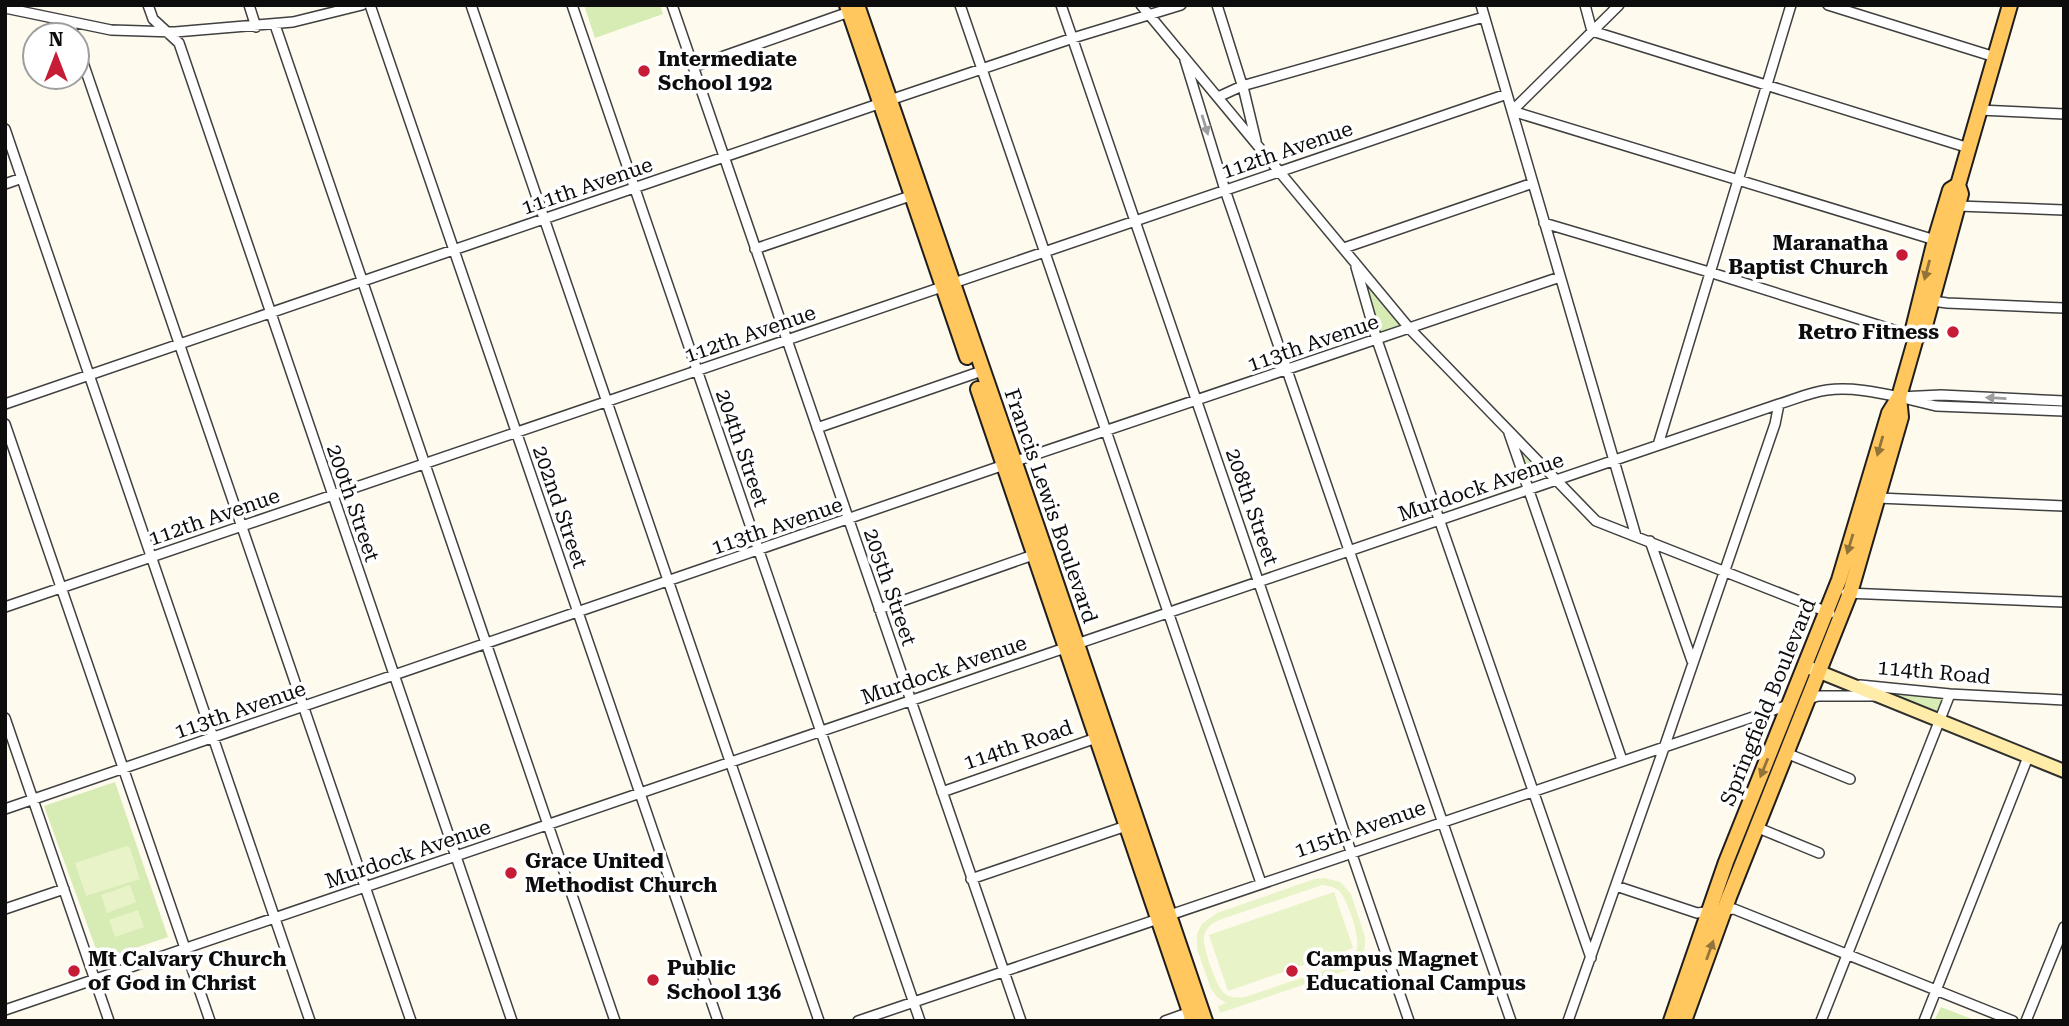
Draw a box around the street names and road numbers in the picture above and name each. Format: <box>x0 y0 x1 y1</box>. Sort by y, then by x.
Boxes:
street label: 112th Avenue <box>1218 116 1356 184</box>
street label: 111th Avenue <box>518 152 656 220</box>
street label: 112th Avenue <box>681 300 819 368</box>
street label: 113th Avenue <box>1244 309 1382 377</box>
street label: 204th Street <box>711 386 773 510</box>
street label: Francis Lewis Boulevard <box>1000 386 1103 627</box>
street label: 200th Street <box>322 441 384 565</box>
street label: 202nd Street <box>528 443 592 571</box>
street label: 208th Street <box>1221 445 1283 569</box>
street label: Murdock Avenue <box>1395 447 1567 527</box>
street label: 112th Avenue <box>145 483 283 551</box>
street label: 113th Avenue <box>708 492 846 560</box>
street label: 205th Street <box>859 525 921 649</box>
street label: Springfield Boulevard <box>1715 594 1821 809</box>
street label: Murdock Avenue <box>858 630 1030 710</box>
street label: 114th Road <box>1876 655 1992 689</box>
street label: 113th Avenue <box>171 676 309 744</box>
street label: 114th Road <box>960 715 1076 775</box>
street label: 115th Avenue <box>1291 795 1429 863</box>
street label: Murdock Avenue <box>322 814 494 894</box>

